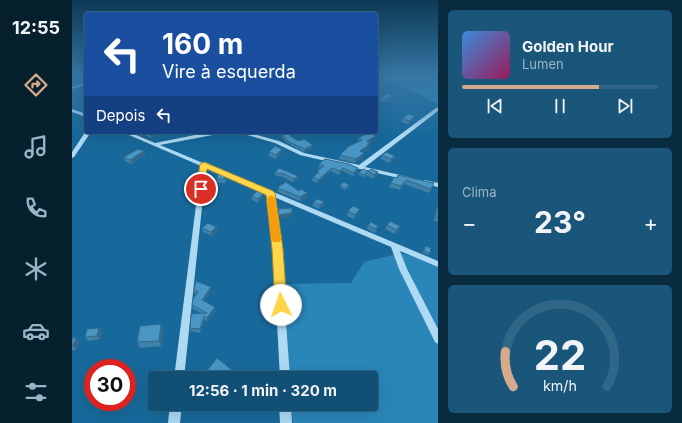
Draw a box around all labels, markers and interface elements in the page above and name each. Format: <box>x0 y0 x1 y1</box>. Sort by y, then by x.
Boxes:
text: 12:55 <box>12 17 60 38</box>
text: 160 m <box>162 27 243 61</box>
icon: left <box>96 28 148 80</box>
text: Golden Hour <box>522 37 614 56</box>
text: Lumen <box>522 56 564 72</box>
text: Vire à esquerda <box>162 61 296 82</box>
icon: directions <box>22 71 50 99</box>
icon: previous <box>484 95 506 117</box>
icon: pause <box>549 95 571 117</box>
icon: next <box>614 95 636 117</box>
icon: left <box>153 104 175 126</box>
text: Depois <box>96 106 145 125</box>
icon: music <box>22 133 50 161</box>
pin <box>184 172 218 206</box>
icon: arrive <box>190 178 212 200</box>
text: Clima <box>462 184 496 200</box>
icon: phone <box>22 194 50 222</box>
text: 23° <box>534 204 586 240</box>
text: − <box>462 210 477 236</box>
text: + <box>643 210 658 236</box>
icon: climate <box>22 255 50 283</box>
position arrow <box>260 284 302 326</box>
icon: car <box>22 317 50 345</box>
text: 22 <box>534 330 586 380</box>
speed limit sign: 30 <box>84 359 136 411</box>
text: km/h <box>543 377 577 394</box>
icon: filters <box>22 378 50 406</box>
text: 12:56 · 1 min · 320 m <box>189 381 337 400</box>

